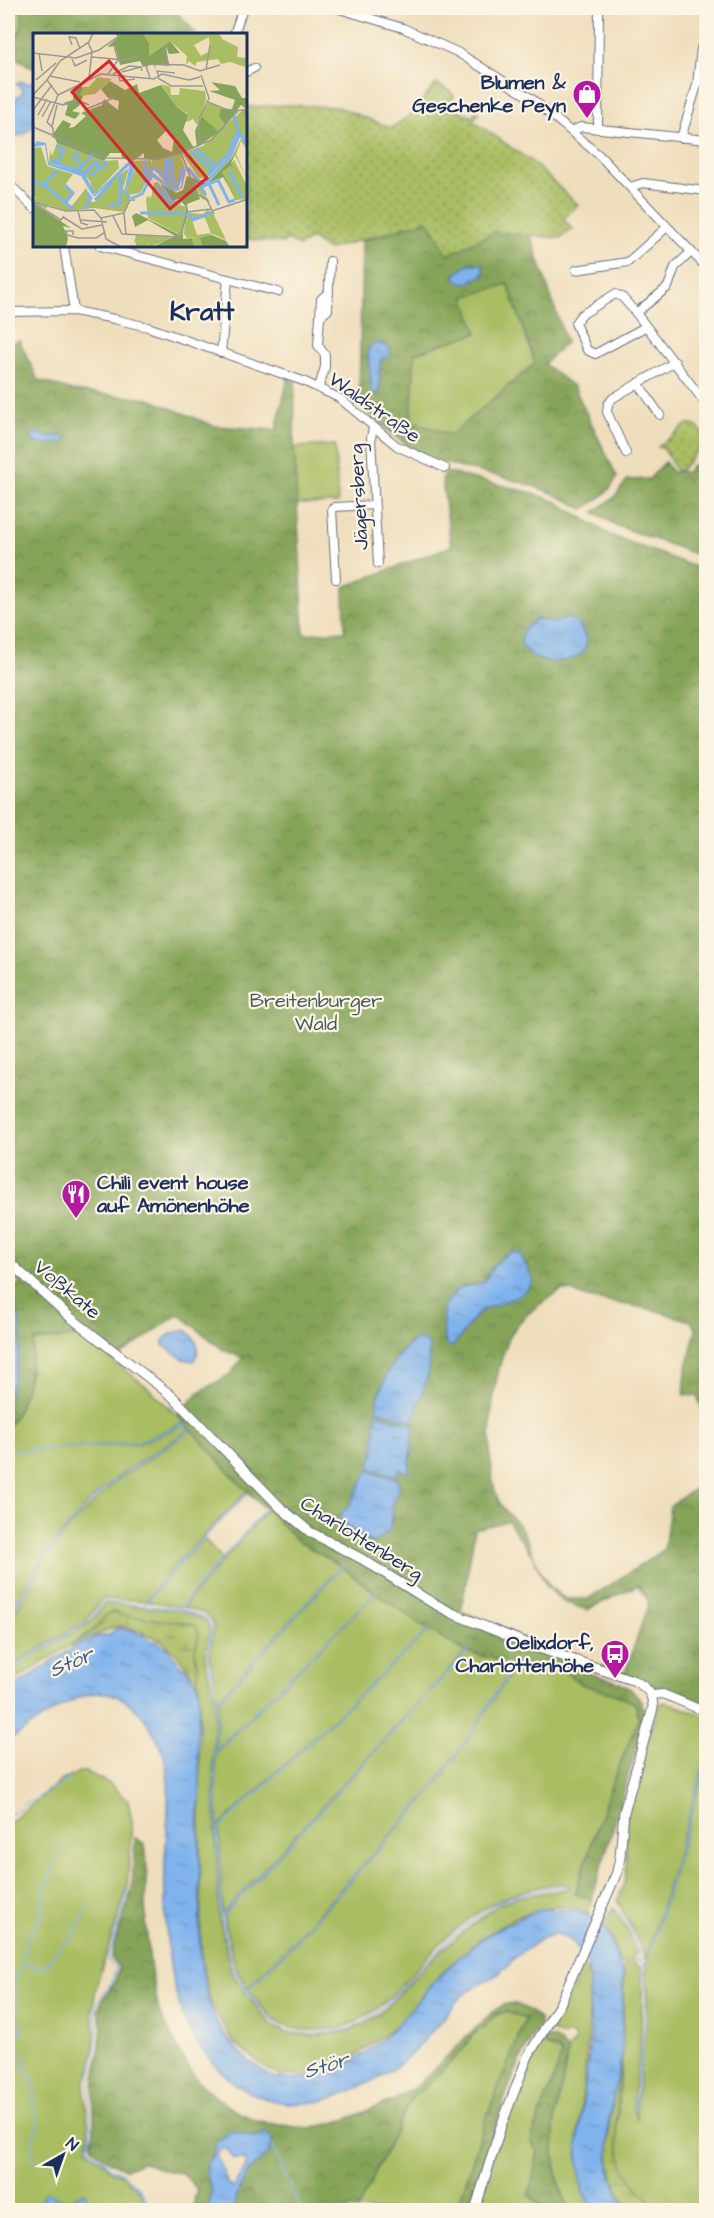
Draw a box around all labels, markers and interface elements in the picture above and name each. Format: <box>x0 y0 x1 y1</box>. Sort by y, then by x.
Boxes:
inset map <box>33 33 248 248</box>
place label: Blumen & Geschenke Peyn <box>412 69 567 121</box>
shop icon: Blumen & Geschenke Peyn <box>571 78 603 120</box>
district label: Kratt <box>170 294 235 330</box>
street label: Waldstraße <box>323 366 426 450</box>
street label: Jägersberg <box>342 443 377 551</box>
park label: Breitenburger Wald <box>250 987 382 1038</box>
place label: Chili event house auf Amönenhöhe <box>96 1169 250 1220</box>
restaurant icon: Chili event house auf Amönenhöhe <box>60 1178 92 1220</box>
street label: Voßkate <box>28 1254 107 1326</box>
street label: Charlottenberg <box>294 1490 428 1589</box>
place label: Oelixdorf, Charlottenhöhe <box>455 1629 594 1680</box>
bus stop icon: Oelixdorf, Charlottenhöhe <box>599 1638 631 1680</box>
water label: Stör <box>45 1639 100 1685</box>
water label: Stör <box>300 2044 354 2086</box>
north arrow <box>33 2125 93 2185</box>
text: N <box>61 2133 83 2156</box>

